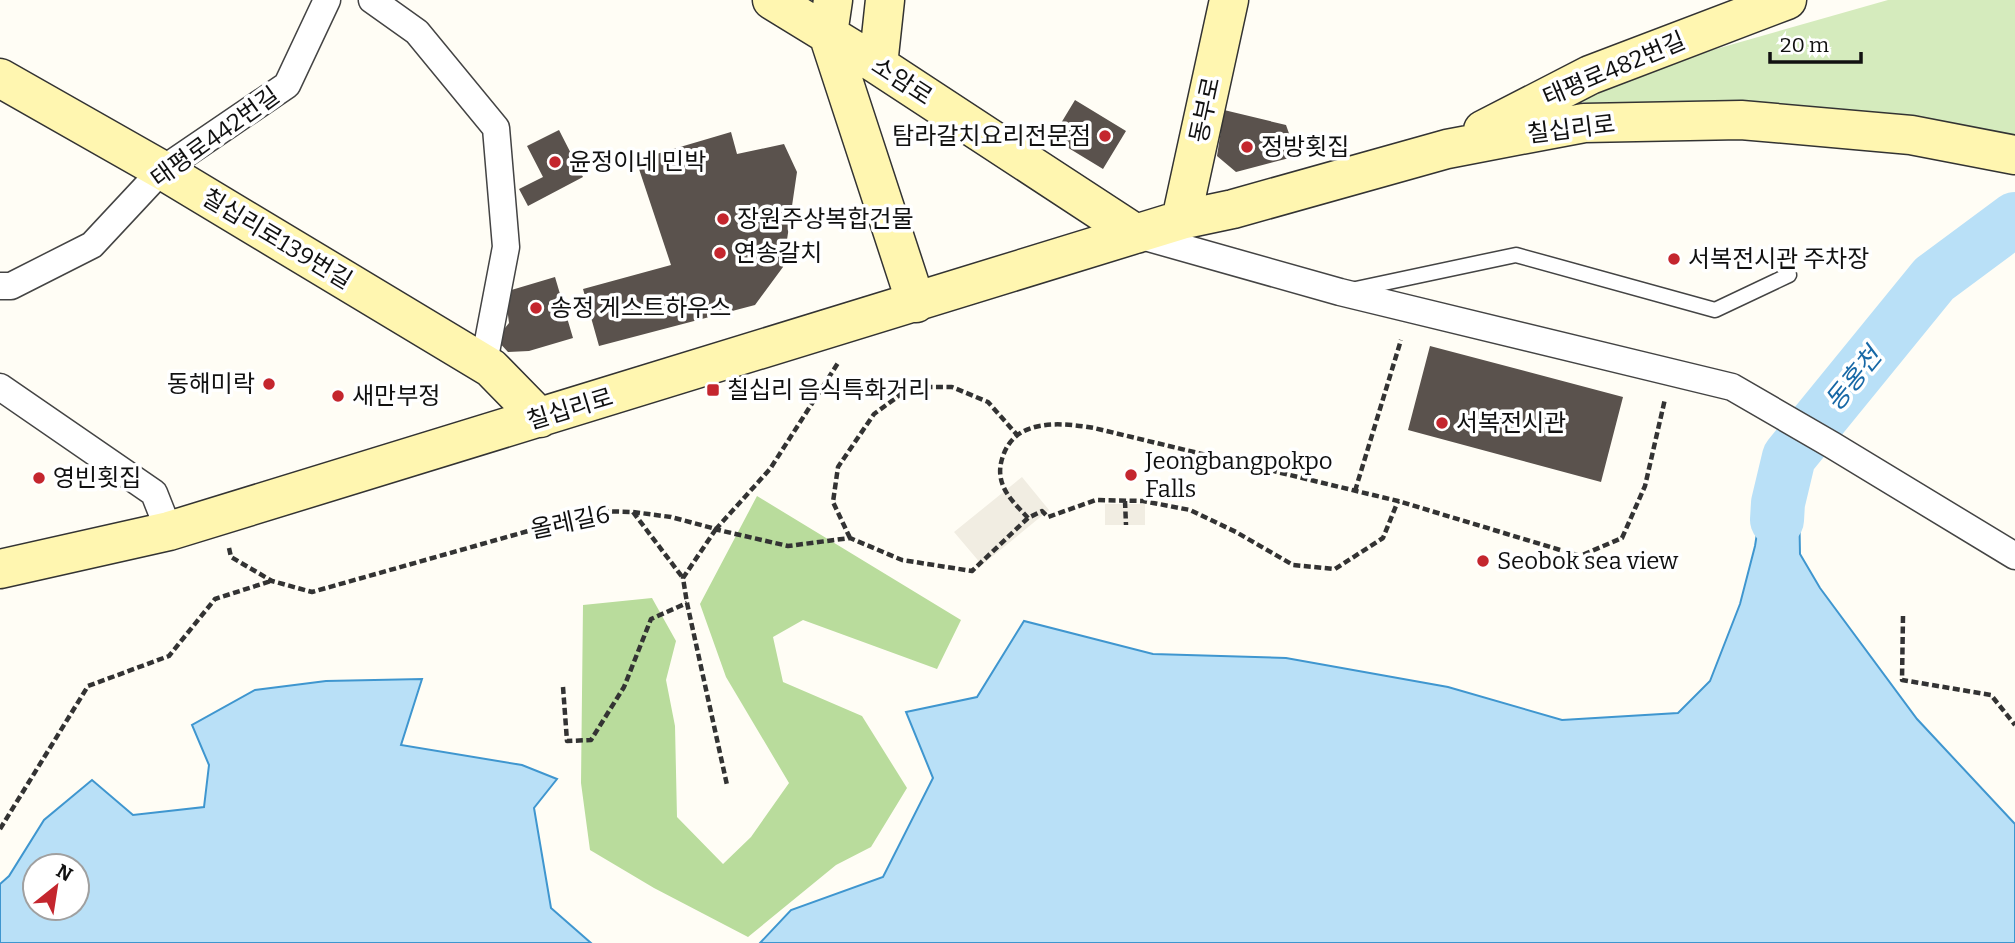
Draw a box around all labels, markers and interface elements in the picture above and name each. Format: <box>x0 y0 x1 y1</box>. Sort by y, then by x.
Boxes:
scale bar <box>1770 21 1861 65</box>
street label: 태평로482번길 <box>1539 26 1689 112</box>
text: 20 m <box>1780 32 1829 58</box>
street label: 소암로 <box>867 51 937 111</box>
street label: 동부로 <box>1184 75 1226 145</box>
street label: 태평로442번길 <box>145 81 285 193</box>
street label: 칠십리로 <box>1525 110 1617 148</box>
place label: 탐라갈치요리전문점 <box>892 122 1091 150</box>
marker: 탐라갈치요리전문점 <box>1097 128 1113 144</box>
place label: 정방횟집 <box>1261 133 1349 161</box>
marker: 정방횟집 <box>1239 139 1255 155</box>
place label: 윤정이네 민박 <box>569 148 706 176</box>
marker: 윤정이네 민박 <box>547 154 563 170</box>
street label: 칠십리로139번길 <box>197 183 357 295</box>
place label: 장원주상복합건물 <box>737 205 914 233</box>
marker: 장원주상복합건물 <box>715 211 731 227</box>
place label: 연송갈치 <box>734 239 822 267</box>
marker: 연송갈치 <box>712 245 728 261</box>
place label: 서복전시관 주차장 <box>1688 245 1869 273</box>
marker: 서복전시관 주차장 <box>1666 251 1682 267</box>
place label: 송정 게스트하우스 <box>550 294 731 322</box>
marker: 송정 게스트하우스 <box>528 300 544 316</box>
water label: 동홍천 <box>1819 339 1890 417</box>
place label: 동해미락 <box>167 370 255 398</box>
marker: 동해미락 <box>261 376 277 392</box>
place label: 칠십리 음식특화거리 <box>727 376 931 404</box>
place label: 새만부정 <box>352 382 440 410</box>
marker: 칠십리 음식특화거리 <box>705 382 721 398</box>
street label: 칠십리로 <box>524 383 616 435</box>
marker: 새만부정 <box>330 388 346 404</box>
place label: 서복전시관 <box>1456 409 1566 437</box>
marker: 서복전시관 <box>1434 415 1450 431</box>
place label: Jeongbangpokpo Falls <box>1144 447 1333 503</box>
place label: 영빈횟집 <box>53 464 141 492</box>
marker: Jeongbangpokpo Falls <box>1123 467 1139 483</box>
marker: 영빈횟집 <box>31 470 47 486</box>
street label: 올레길6 <box>528 500 612 544</box>
place label: Seobok sea view <box>1497 547 1679 575</box>
marker: Seobok sea view <box>1475 553 1491 569</box>
north arrow <box>21 852 91 922</box>
text: N <box>52 859 77 887</box>

